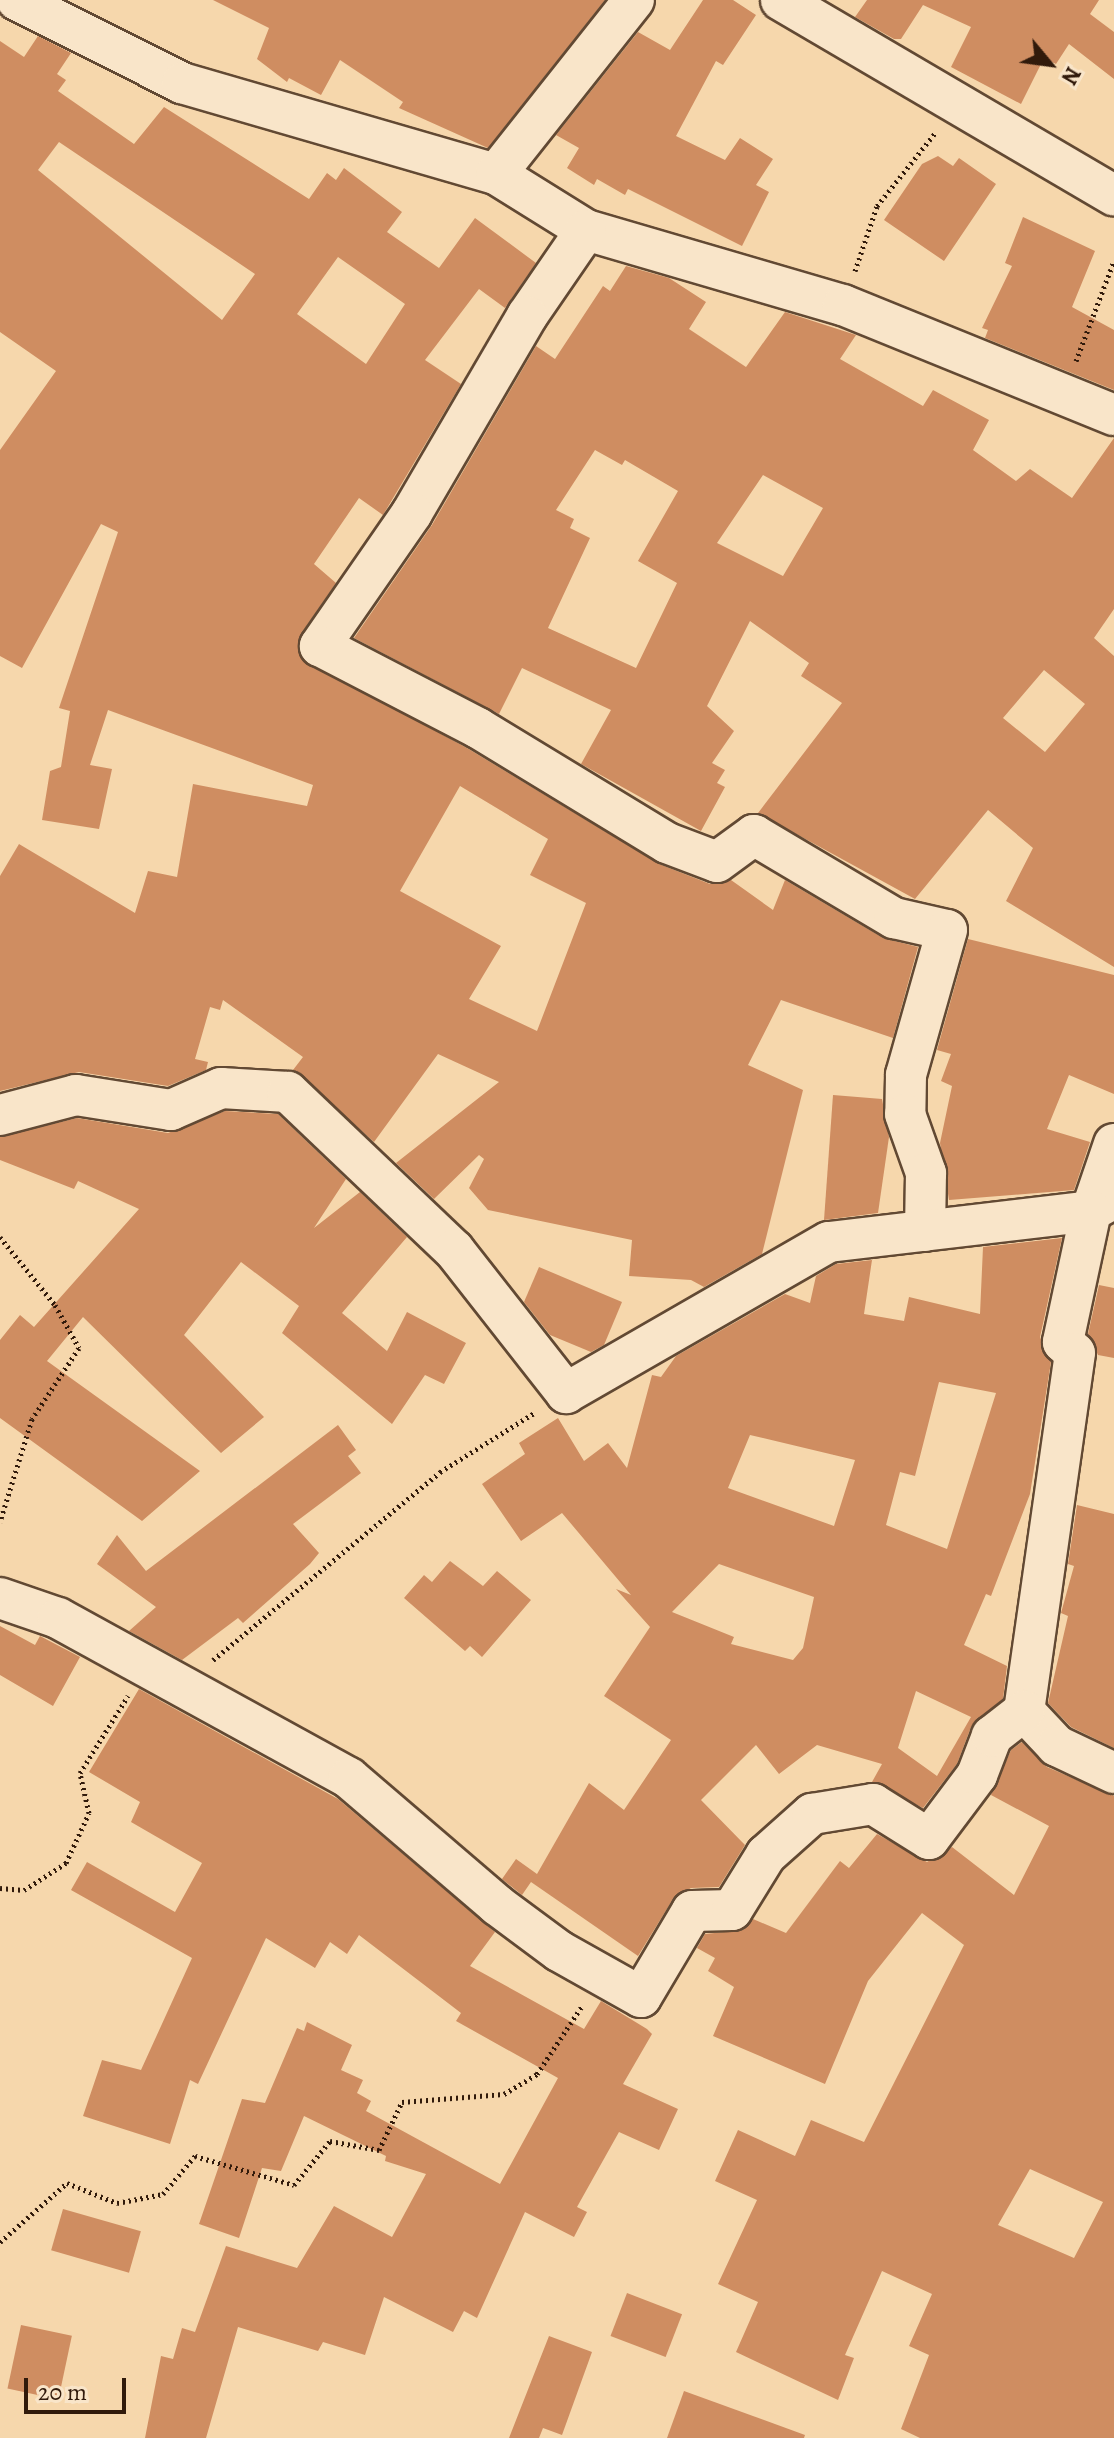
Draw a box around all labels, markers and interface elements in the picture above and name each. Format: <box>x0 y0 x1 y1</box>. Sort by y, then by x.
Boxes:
north arrow <box>1010 24 1090 104</box>
text: N <box>1054 61 1088 90</box>
scale bar <box>28 2362 130 2412</box>
text: 20 m <box>38 2376 87 2408</box>

